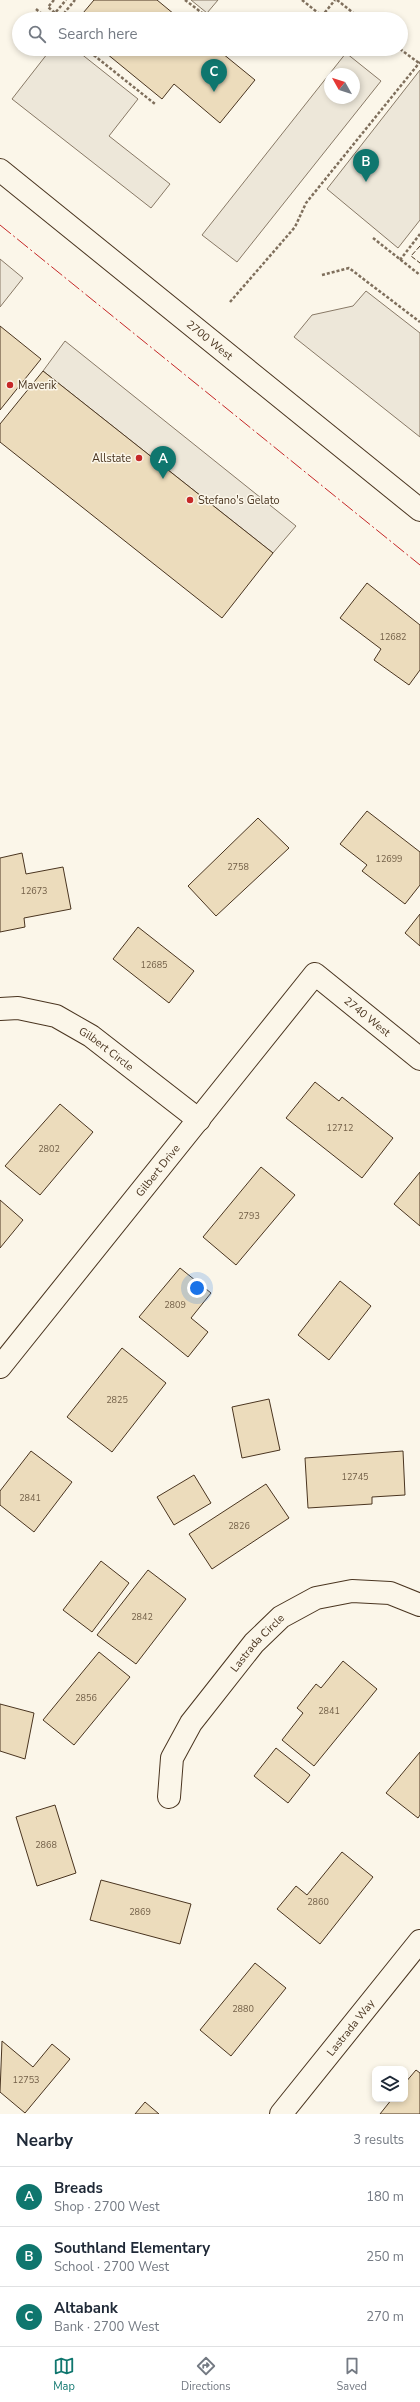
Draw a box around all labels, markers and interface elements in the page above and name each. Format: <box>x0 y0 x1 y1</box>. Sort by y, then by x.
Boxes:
search box <box>12 12 408 56</box>
icon: search <box>26 23 48 45</box>
text: Search here <box>58 24 138 44</box>
pin: C <box>201 59 227 92</box>
north arrow <box>324 68 360 104</box>
pin: B <box>353 149 379 182</box>
street label: 2700 West <box>183 317 236 364</box>
place label: Maverik <box>18 378 57 393</box>
marker: Maverik <box>5 380 15 390</box>
pin: A <box>150 446 176 479</box>
place label: Allstate <box>92 451 131 466</box>
marker: Allstate <box>134 453 144 463</box>
place label: Stefano's Gelato <box>198 493 280 508</box>
marker: Stefano's Gelato <box>185 495 195 505</box>
house number: 12682 <box>379 631 407 643</box>
house number: 12699 <box>375 853 403 865</box>
house number: 2758 <box>227 861 249 873</box>
house number: 12673 <box>20 885 48 897</box>
house number: 12685 <box>140 959 168 971</box>
street label: 2740 West <box>341 993 394 1040</box>
street label: Gilbert Circle <box>76 1024 137 1075</box>
house number: 12712 <box>326 1122 354 1134</box>
street label: Gilbert Drive <box>132 1141 184 1200</box>
house number: 2802 <box>38 1143 60 1155</box>
house number: 2793 <box>238 1210 260 1222</box>
your location <box>187 1278 207 1298</box>
house number: 2809 <box>164 1299 186 1311</box>
house number: 2825 <box>106 1394 128 1406</box>
house number: 12745 <box>341 1471 369 1483</box>
house number: 2841 <box>19 1492 41 1504</box>
house number: 2826 <box>228 1520 250 1532</box>
house number: 2842 <box>131 1611 153 1623</box>
street label: Lastrada Circle <box>227 1611 288 1675</box>
house number: 2856 <box>75 1692 97 1704</box>
house number: 2841 <box>318 1705 340 1717</box>
house number: 2868 <box>35 1839 57 1851</box>
house number: 2860 <box>307 1896 329 1908</box>
house number: 2869 <box>129 1906 151 1918</box>
street label: Lastrada Way <box>324 1996 378 2059</box>
house number: 2880 <box>232 2003 254 2015</box>
map controls <box>372 2066 408 2102</box>
button: layers <box>372 2066 408 2102</box>
house number: 12753 <box>12 2074 40 2086</box>
text: Nearby <box>16 2129 73 2152</box>
text: 3 results <box>353 2131 404 2149</box>
text: Breads <box>54 2178 103 2198</box>
text: A <box>24 2188 34 2206</box>
text: 180 m <box>366 2188 404 2206</box>
text: Shop · 2700 West <box>54 2198 160 2216</box>
text: Southland Elementary <box>54 2238 210 2258</box>
text: B <box>25 2248 33 2266</box>
text: 250 m <box>366 2248 404 2266</box>
text: School · 2700 West <box>54 2258 169 2276</box>
text: Altabank <box>54 2298 118 2318</box>
text: C <box>25 2308 33 2326</box>
text: 270 m <box>366 2308 404 2326</box>
text: Bank · 2700 West <box>54 2318 159 2336</box>
tab: Map <box>53 2355 75 2394</box>
tab: Directions <box>181 2355 231 2394</box>
tab: Saved <box>337 2355 367 2394</box>

